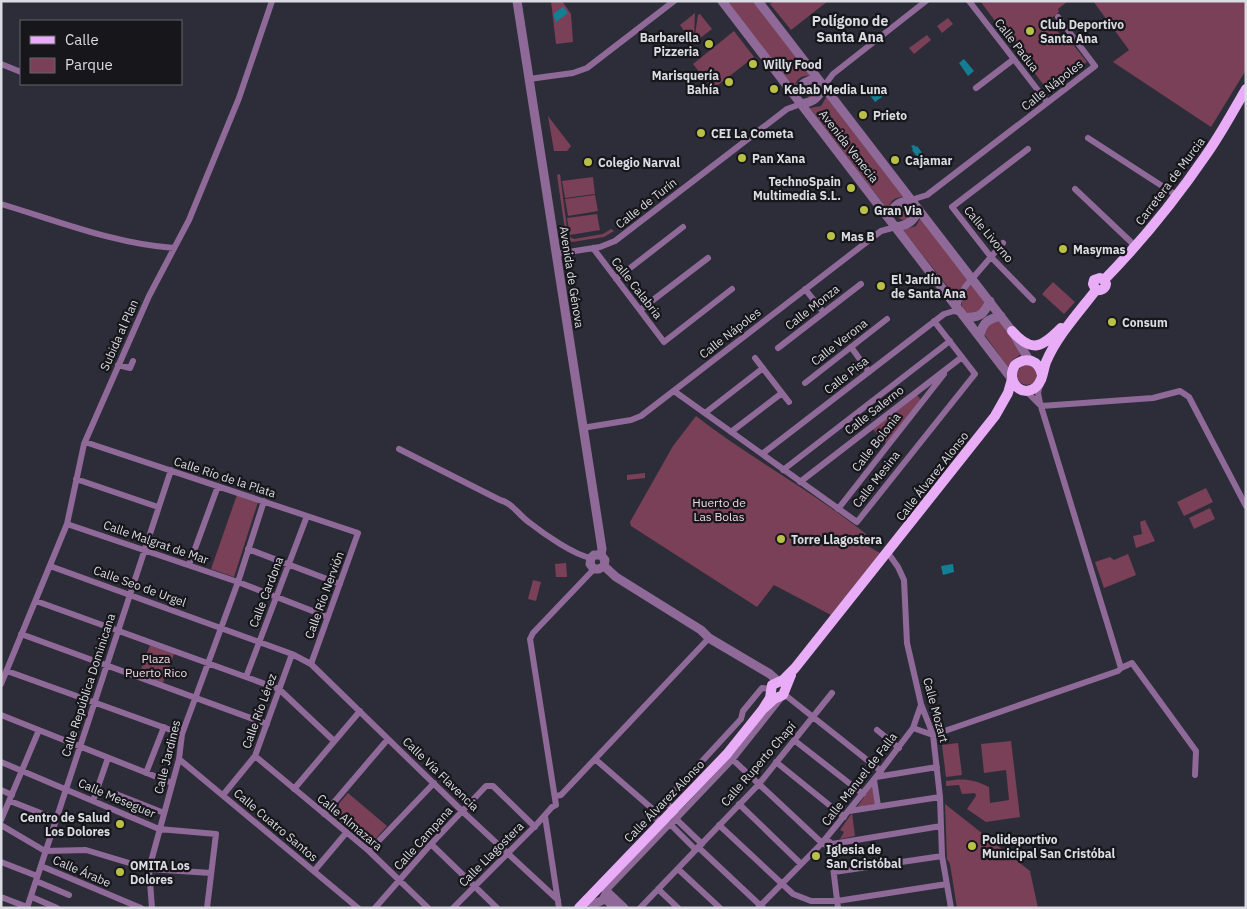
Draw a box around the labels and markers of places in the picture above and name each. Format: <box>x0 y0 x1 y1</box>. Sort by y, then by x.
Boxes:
place label: Club Deportivo Santa Ana <box>1040 17 1124 46</box>
marker: Club Deportivo Santa Ana <box>1024 25 1036 37</box>
place label: Barbarella Pizzeria <box>640 30 699 59</box>
marker: Barbarella Pizzeria <box>703 38 715 50</box>
place label: Willy Food <box>763 57 822 72</box>
marker: Willy Food <box>747 58 759 70</box>
place label: Marisquería Bahía <box>652 68 719 97</box>
marker: Marisquería Bahía <box>723 76 735 88</box>
place label: Kebab Media Luna <box>784 82 888 97</box>
marker: Kebab Media Luna <box>768 83 780 95</box>
place label: Prieto <box>873 108 907 123</box>
marker: Prieto <box>857 109 869 121</box>
place label: CEI La Cometa <box>711 126 794 141</box>
marker: CEI La Cometa <box>695 127 707 139</box>
place label: Pan Xana <box>752 151 806 166</box>
marker: Pan Xana <box>736 152 748 164</box>
place label: Cajamar <box>905 153 952 168</box>
marker: Cajamar <box>889 154 901 166</box>
place label: Colegio Narval <box>598 155 680 170</box>
marker: Colegio Narval <box>582 156 594 168</box>
place label: TechnoSpain Multimedia S.L. <box>753 174 841 203</box>
marker: TechnoSpain Multimedia S.L. <box>845 182 857 194</box>
place label: Gran Via <box>874 203 922 218</box>
marker: Gran Via <box>858 204 870 216</box>
place label: Mas B <box>841 229 875 244</box>
marker: Mas B <box>825 230 837 242</box>
place label: Masymas <box>1073 242 1126 257</box>
marker: Masymas <box>1057 243 1069 255</box>
place label: El Jardín de Santa Ana <box>891 272 966 301</box>
marker: El Jardín de Santa Ana <box>875 280 887 292</box>
place label: Consum <box>1122 315 1168 330</box>
marker: Consum <box>1106 316 1118 328</box>
place label: Torre Llagostera <box>791 532 882 547</box>
marker: Torre Llagostera <box>775 533 787 545</box>
place label: Centro de Salud Los Dolores <box>20 810 110 839</box>
marker: Centro de Salud Los Dolores <box>114 818 126 830</box>
place label: Polideportivo Municipal San Cristóbal <box>982 832 1116 861</box>
marker: Polideportivo Municipal San Cristóbal <box>966 840 978 852</box>
place label: Iglesia de San Cristóbal <box>826 842 902 871</box>
marker: Iglesia de San Cristóbal <box>810 850 822 862</box>
place label: OMITA Los Dolores <box>130 858 190 887</box>
marker: OMITA Los Dolores <box>114 866 126 878</box>

